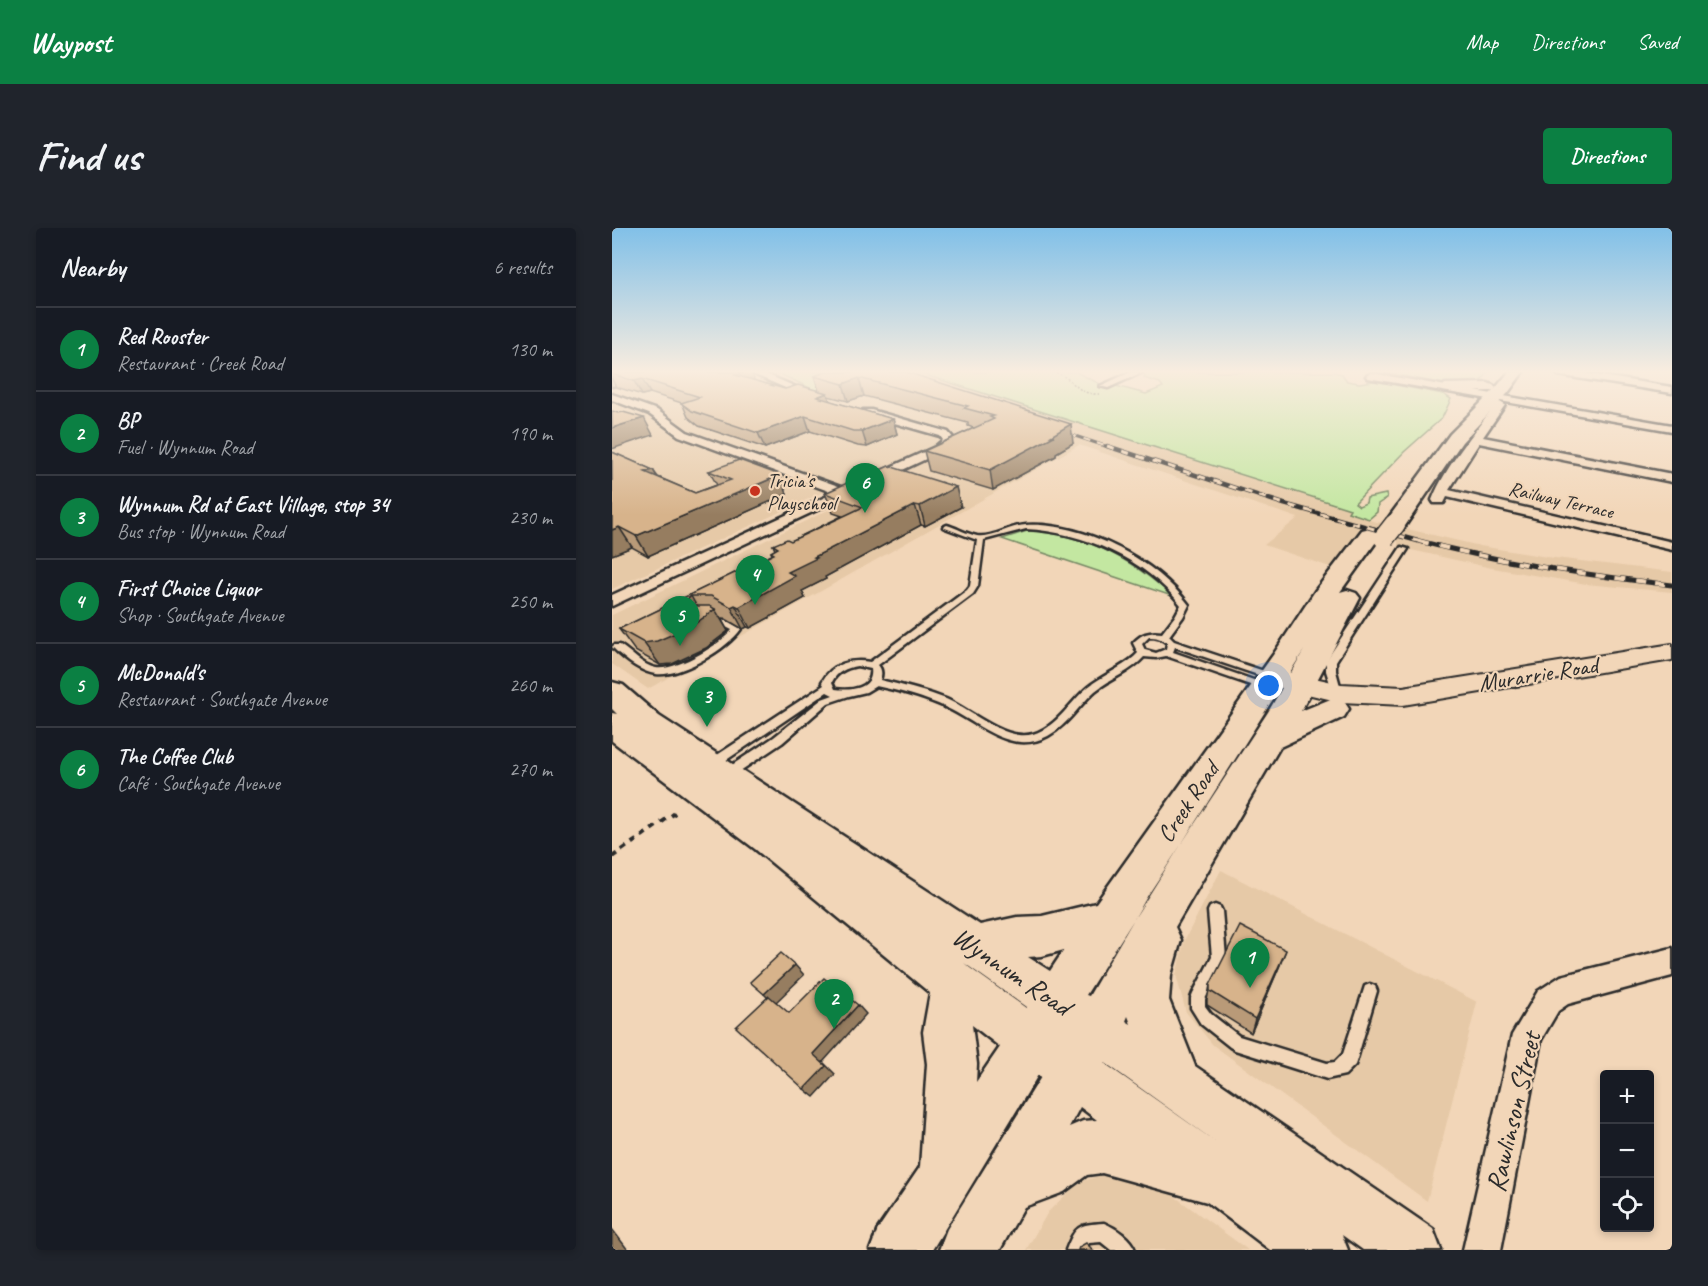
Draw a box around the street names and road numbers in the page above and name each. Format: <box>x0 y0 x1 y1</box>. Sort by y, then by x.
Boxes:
street label: Railway Terrace <box>1506 476 1617 525</box>
street label: Murarrie Road <box>1476 649 1603 698</box>
street label: Creek Road <box>1150 753 1228 848</box>
street label: Wynnum Road <box>946 919 1081 1026</box>
street label: Rawlinson Street <box>1478 1026 1549 1195</box>

